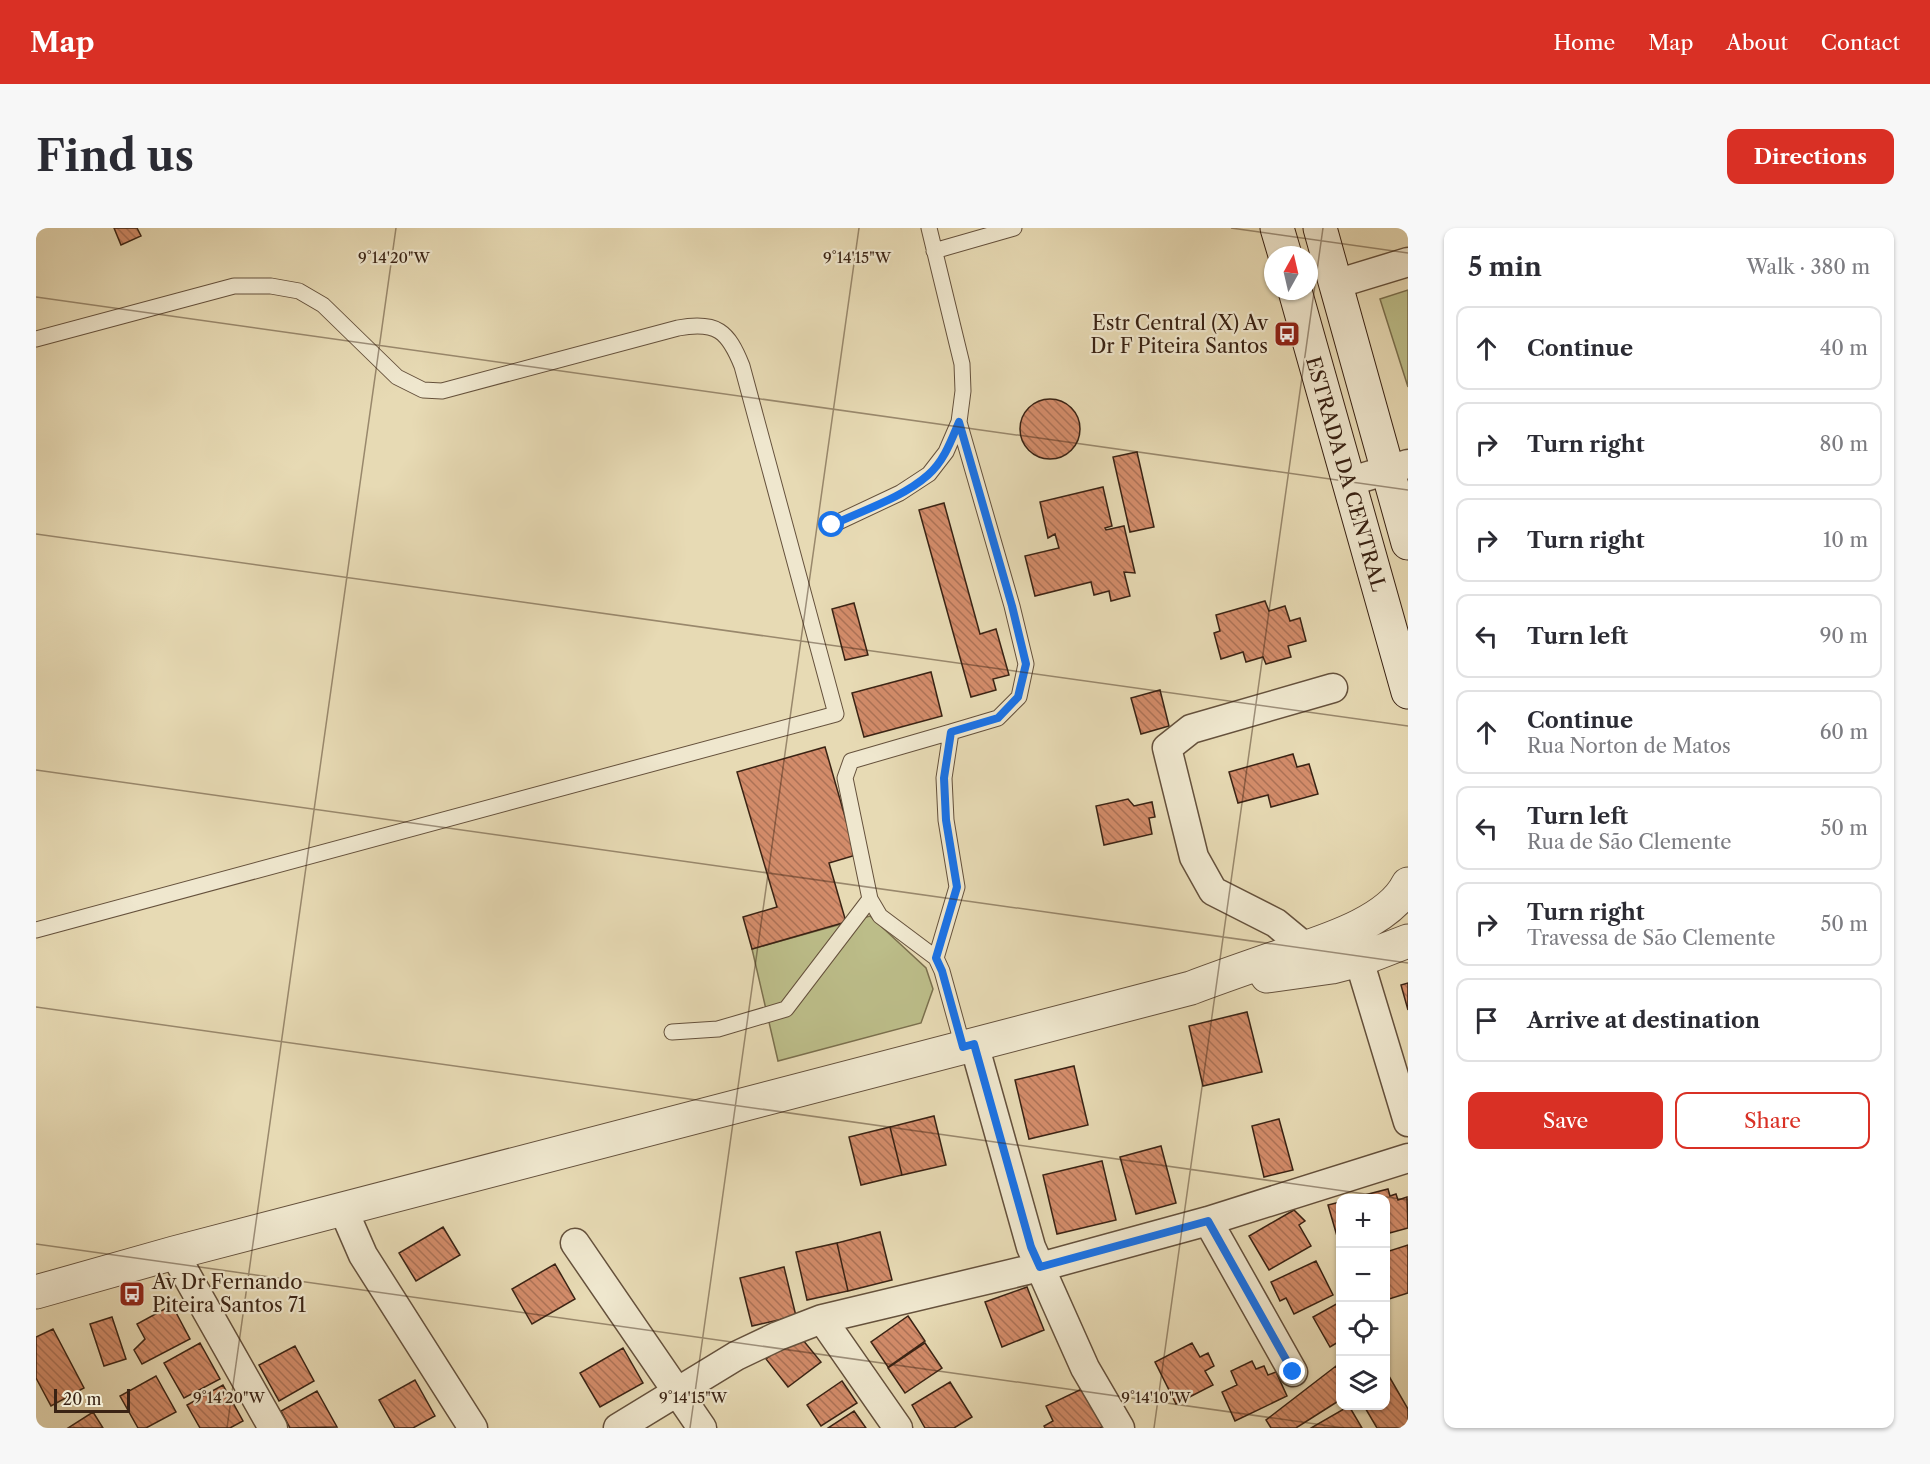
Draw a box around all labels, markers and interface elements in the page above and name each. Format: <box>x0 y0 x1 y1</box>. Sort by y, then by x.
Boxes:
text: Map <box>30 25 94 59</box>
text: Home <box>1554 30 1615 55</box>
text: Map <box>1648 30 1693 55</box>
text: About <box>1726 30 1788 55</box>
text: Contact <box>1821 30 1900 55</box>
button: Directions <box>1727 129 1894 184</box>
text: Find us <box>36 130 194 182</box>
north arrow <box>1264 246 1318 300</box>
text: 9°14'20"W <box>358 248 431 267</box>
text: 9°14'15"W <box>823 248 892 267</box>
text: 5 min <box>1468 251 1542 283</box>
text: Walk · 380 m <box>1746 255 1870 279</box>
place label: Estr Central (X) Av Dr F Piteira Santos <box>1090 311 1269 358</box>
bus stop icon: Estr Central (X) Av Dr F Piteira Santos <box>1272 319 1302 349</box>
icon: ahead <box>1470 332 1503 365</box>
text: Continue <box>1527 335 1633 362</box>
text: 40 m <box>1820 336 1868 360</box>
street label: ESTRADA DA CENTRAL <box>1301 354 1391 594</box>
icon: right <box>1470 428 1503 461</box>
text: Turn right <box>1527 431 1645 458</box>
text: 80 m <box>1820 432 1868 456</box>
route start <box>818 511 844 537</box>
icon: right <box>1470 524 1503 557</box>
text: Turn right <box>1527 527 1645 554</box>
text: 10 m <box>1823 528 1868 552</box>
icon: left <box>1470 620 1503 653</box>
text: Turn left <box>1527 623 1628 650</box>
text: 90 m <box>1820 624 1868 648</box>
text: Continue <box>1527 707 1633 734</box>
icon: ahead <box>1470 716 1503 749</box>
text: 60 m <box>1820 720 1868 744</box>
text: Rua Norton de Matos <box>1527 734 1731 758</box>
text: Turn left <box>1527 803 1628 830</box>
icon: left <box>1470 812 1503 845</box>
text: 50 m <box>1821 816 1868 840</box>
text: Rua de São Clemente <box>1527 830 1731 854</box>
text: Turn right <box>1527 899 1645 926</box>
icon: right <box>1470 908 1503 941</box>
text: 50 m <box>1821 912 1868 936</box>
text: Travessa de São Clemente <box>1527 926 1776 950</box>
icon: arrive <box>1470 1004 1503 1037</box>
text: Arrive at destination <box>1527 1007 1760 1034</box>
button: Save <box>1468 1092 1663 1149</box>
button: Share <box>1675 1092 1870 1149</box>
map controls <box>1336 1194 1390 1410</box>
button: + <box>1336 1194 1390 1248</box>
button: − <box>1336 1248 1390 1302</box>
place label: Av Dr Fernando Piteira Santos 71 <box>151 1270 307 1317</box>
bus stop icon: Av Dr Fernando Piteira Santos 71 <box>117 1279 147 1309</box>
button: locate <box>1336 1302 1390 1356</box>
button: layers <box>1336 1356 1390 1410</box>
route end <box>1279 1358 1305 1384</box>
scale bar <box>54 1386 130 1414</box>
text: 9°14'20"W <box>193 1388 266 1407</box>
text: 9°14'15"W <box>659 1388 728 1407</box>
text: 9°14'10"W <box>1121 1388 1191 1407</box>
text: 20 m <box>63 1389 102 1409</box>

